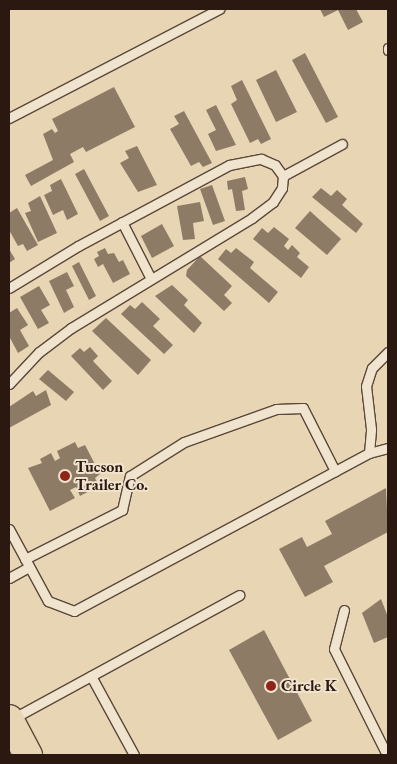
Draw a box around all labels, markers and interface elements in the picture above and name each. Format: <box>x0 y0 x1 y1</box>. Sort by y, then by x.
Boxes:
place label: Tucson Trailer Co. <box>75 457 148 495</box>
marker: Tucson Trailer Co. <box>59 470 71 482</box>
place label: Circle K <box>281 676 337 696</box>
marker: Circle K <box>265 680 277 692</box>

